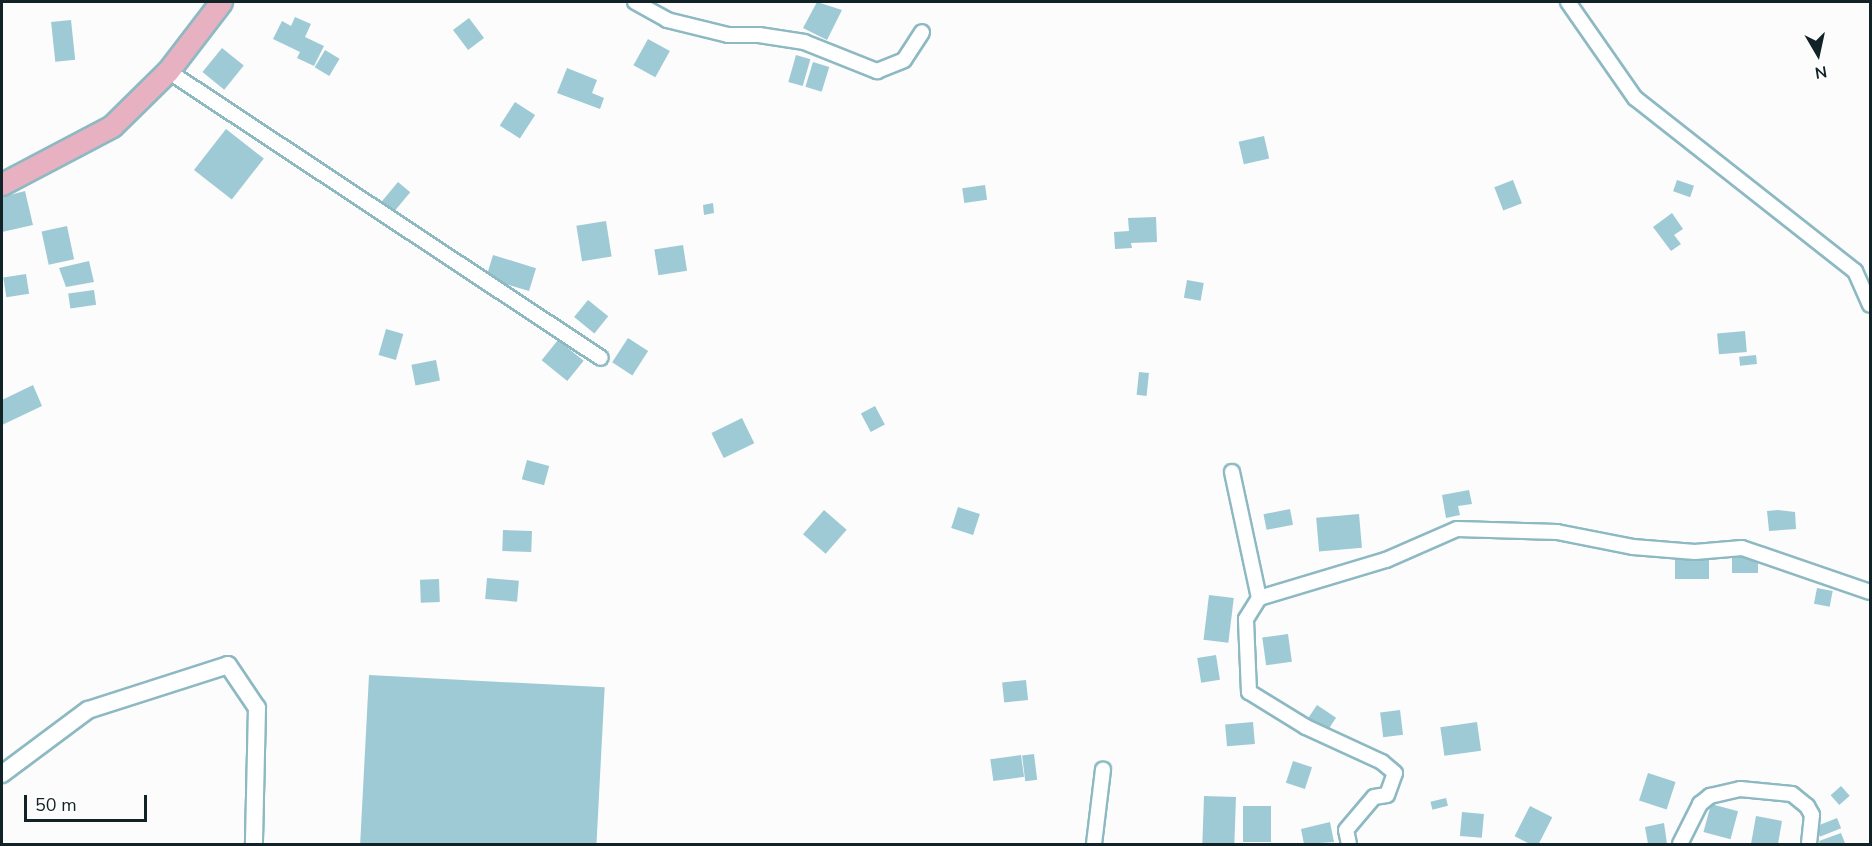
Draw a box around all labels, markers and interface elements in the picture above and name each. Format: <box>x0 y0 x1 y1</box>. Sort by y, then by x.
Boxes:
north arrow <box>1788 24 1848 84</box>
text: N <box>1813 60 1828 84</box>
scale bar <box>27 783 150 821</box>
text: 50 m <box>35 793 77 817</box>

